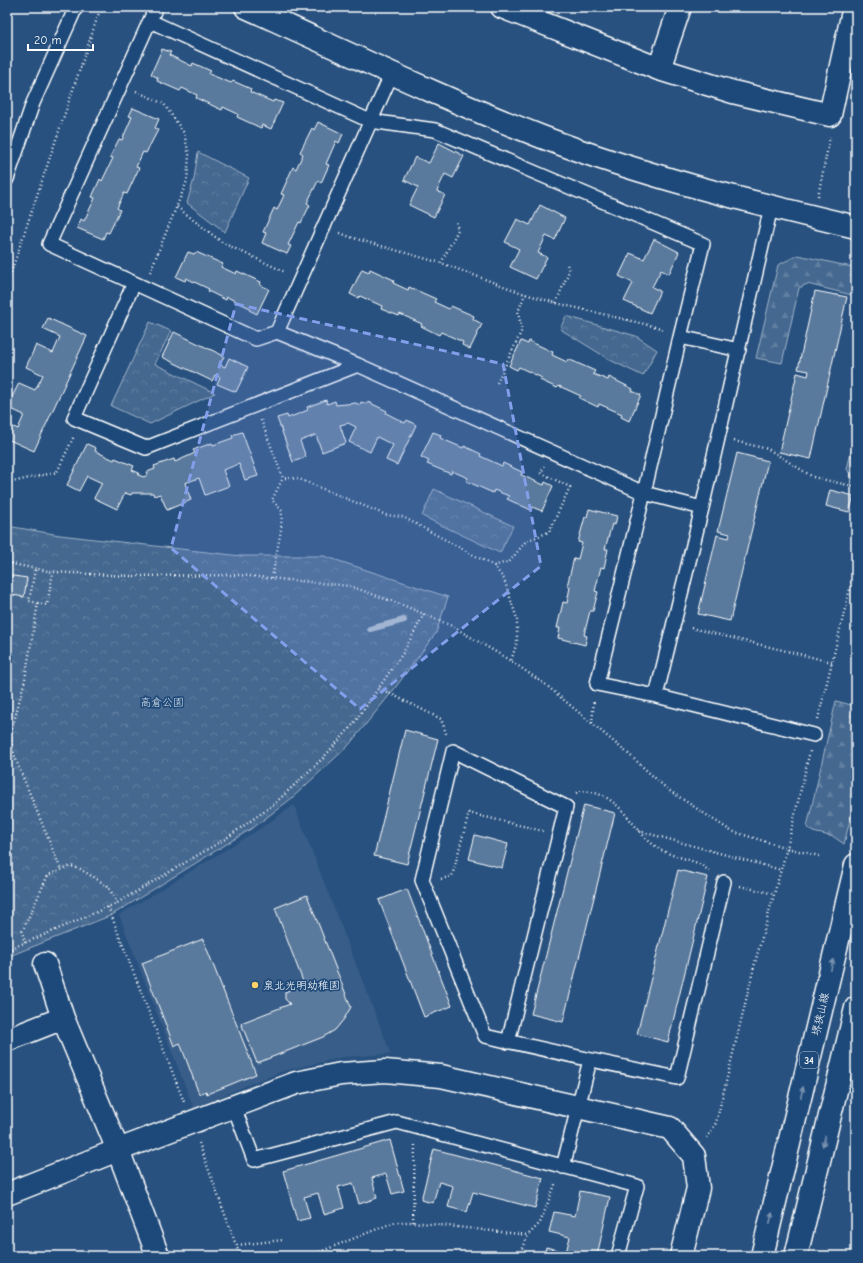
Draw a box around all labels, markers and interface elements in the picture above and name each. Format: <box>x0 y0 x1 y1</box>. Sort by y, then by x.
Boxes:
scale bar <box>28 26 93 52</box>
text: 20 m <box>34 33 62 47</box>
park label: 高倉公園 <box>140 696 184 709</box>
one-way arrow <box>829 959 835 971</box>
place label: 泉北光明幼稚園 <box>263 979 340 992</box>
marker: 泉北光明幼稚園 <box>250 980 260 990</box>
street label: 堺狭山線 <box>809 991 832 1037</box>
road number: 34 <box>800 1052 818 1068</box>
one-way arrow <box>799 1085 805 1098</box>
one-way arrow <box>820 1135 826 1147</box>
one-way arrow <box>769 1212 775 1224</box>

